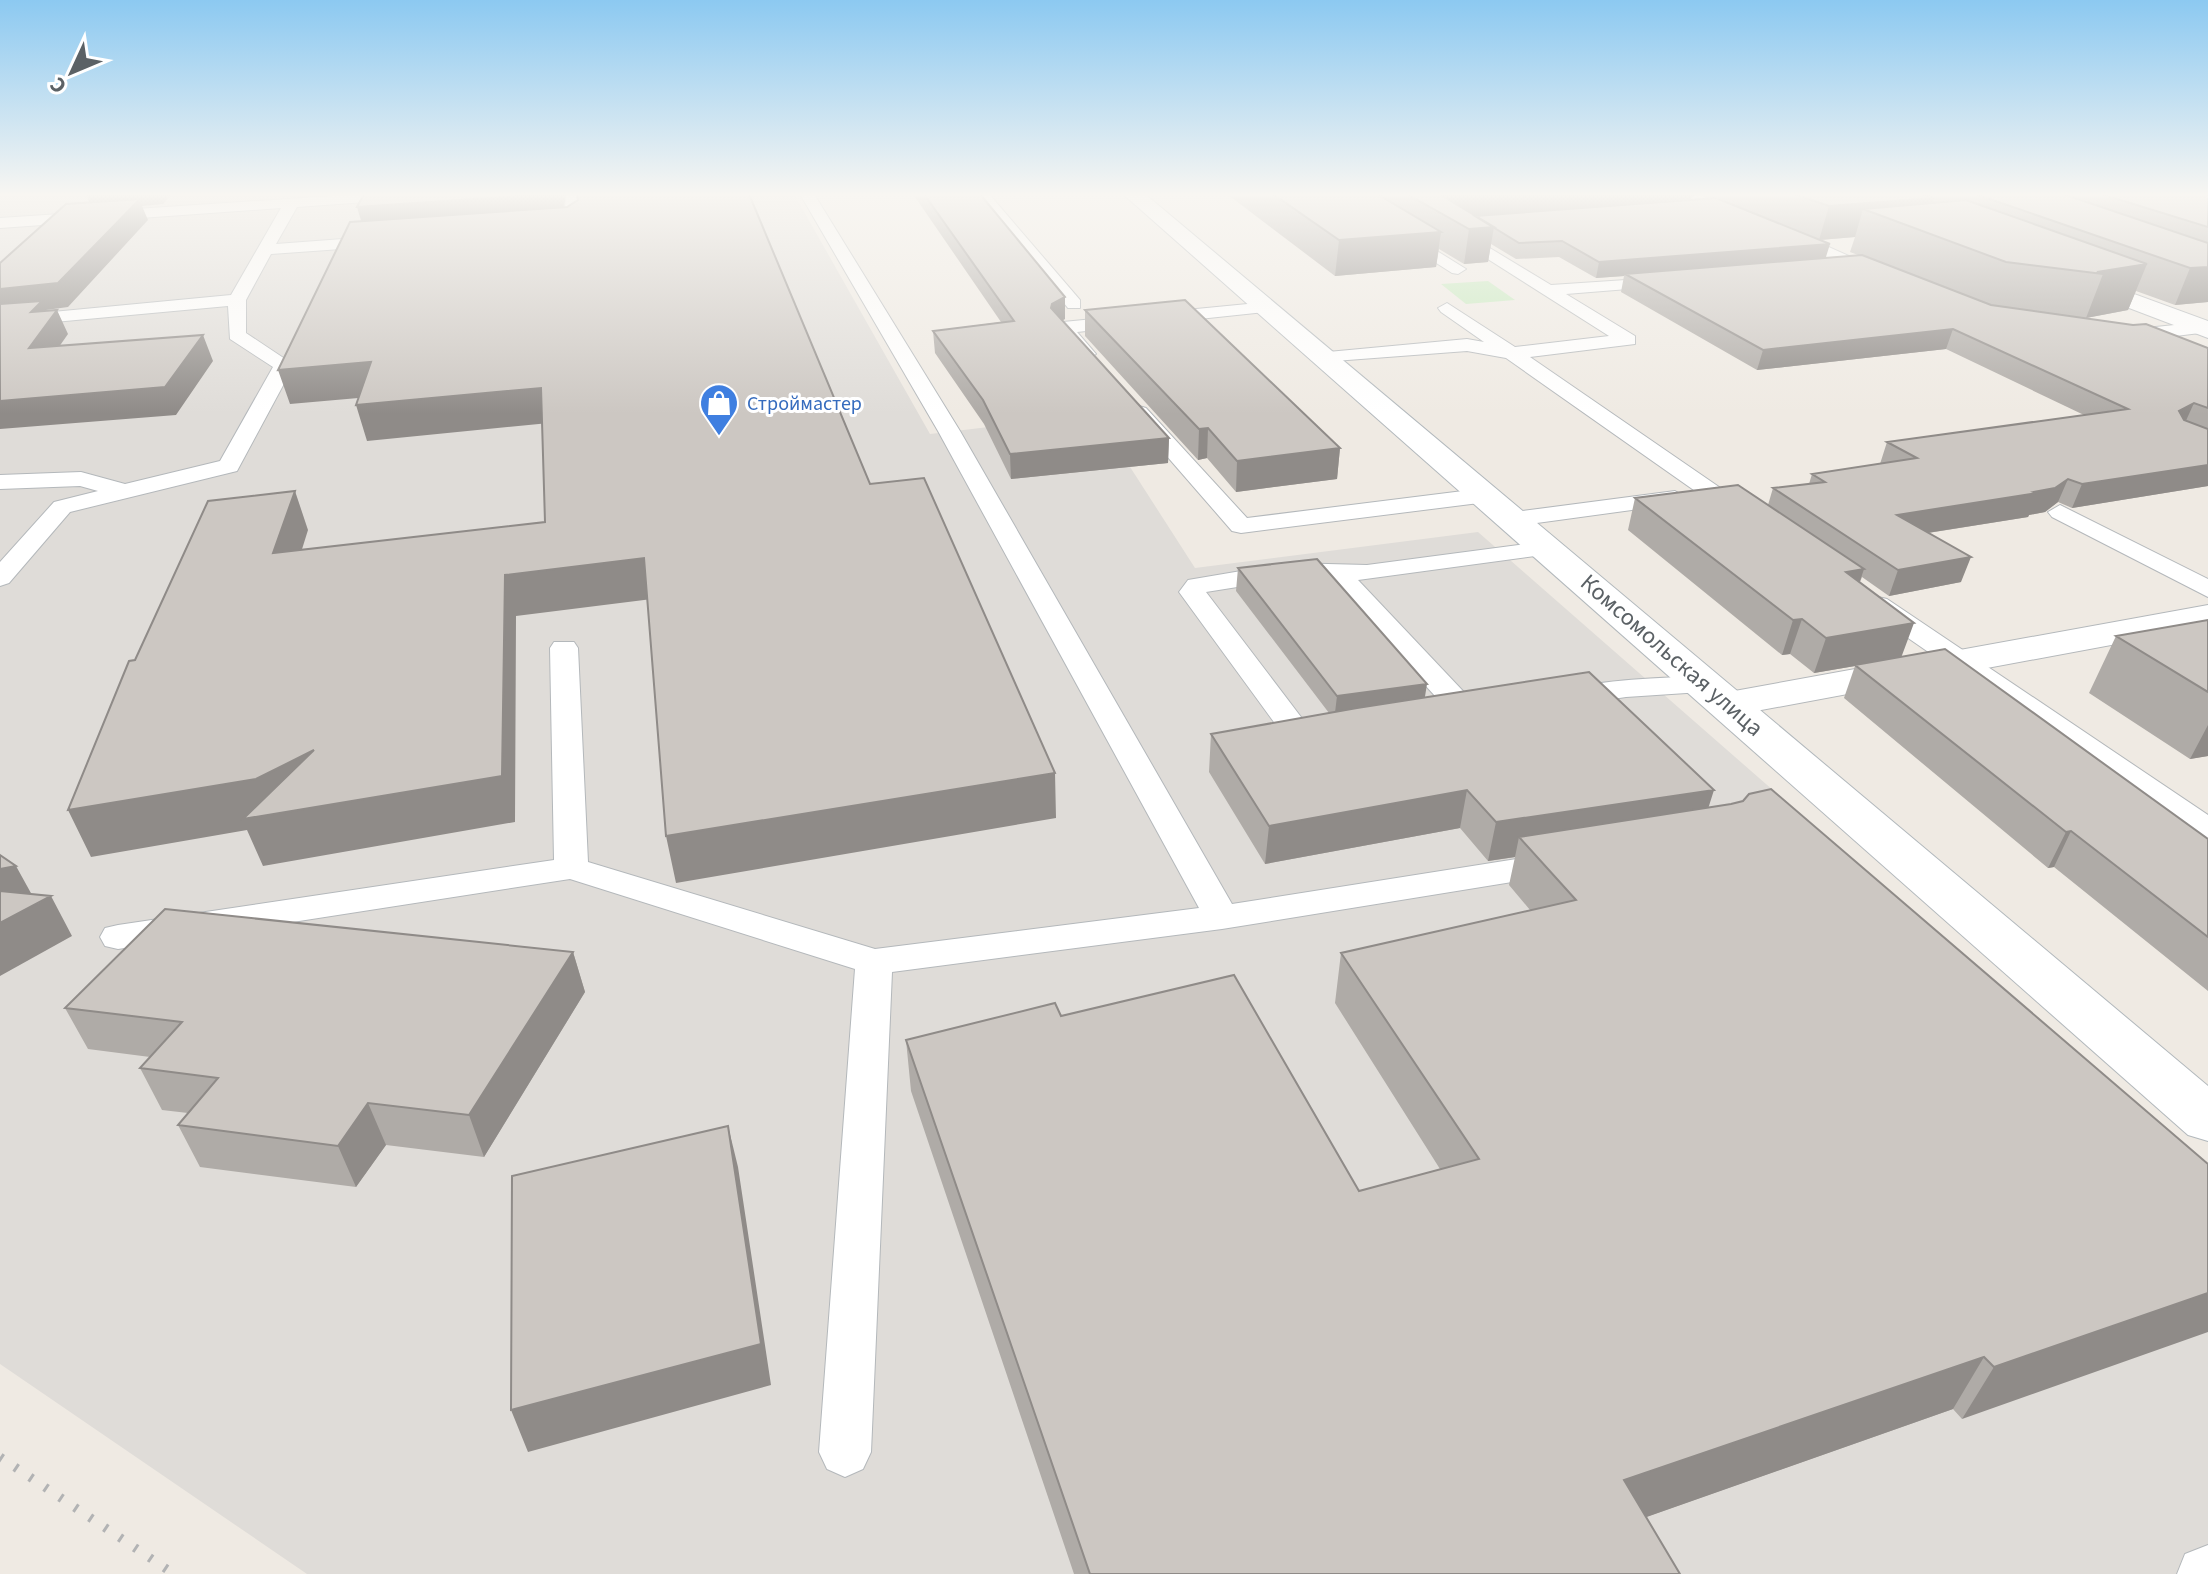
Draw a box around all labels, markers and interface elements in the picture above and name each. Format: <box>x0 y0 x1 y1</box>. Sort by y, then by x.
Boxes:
north arrow <box>32 32 112 112</box>
text: С <box>42 69 74 101</box>
shop icon: Строймастер <box>698 382 740 437</box>
place label: Строймастер <box>747 390 862 418</box>
street label: Комсомольская улица <box>1572 566 1771 745</box>

